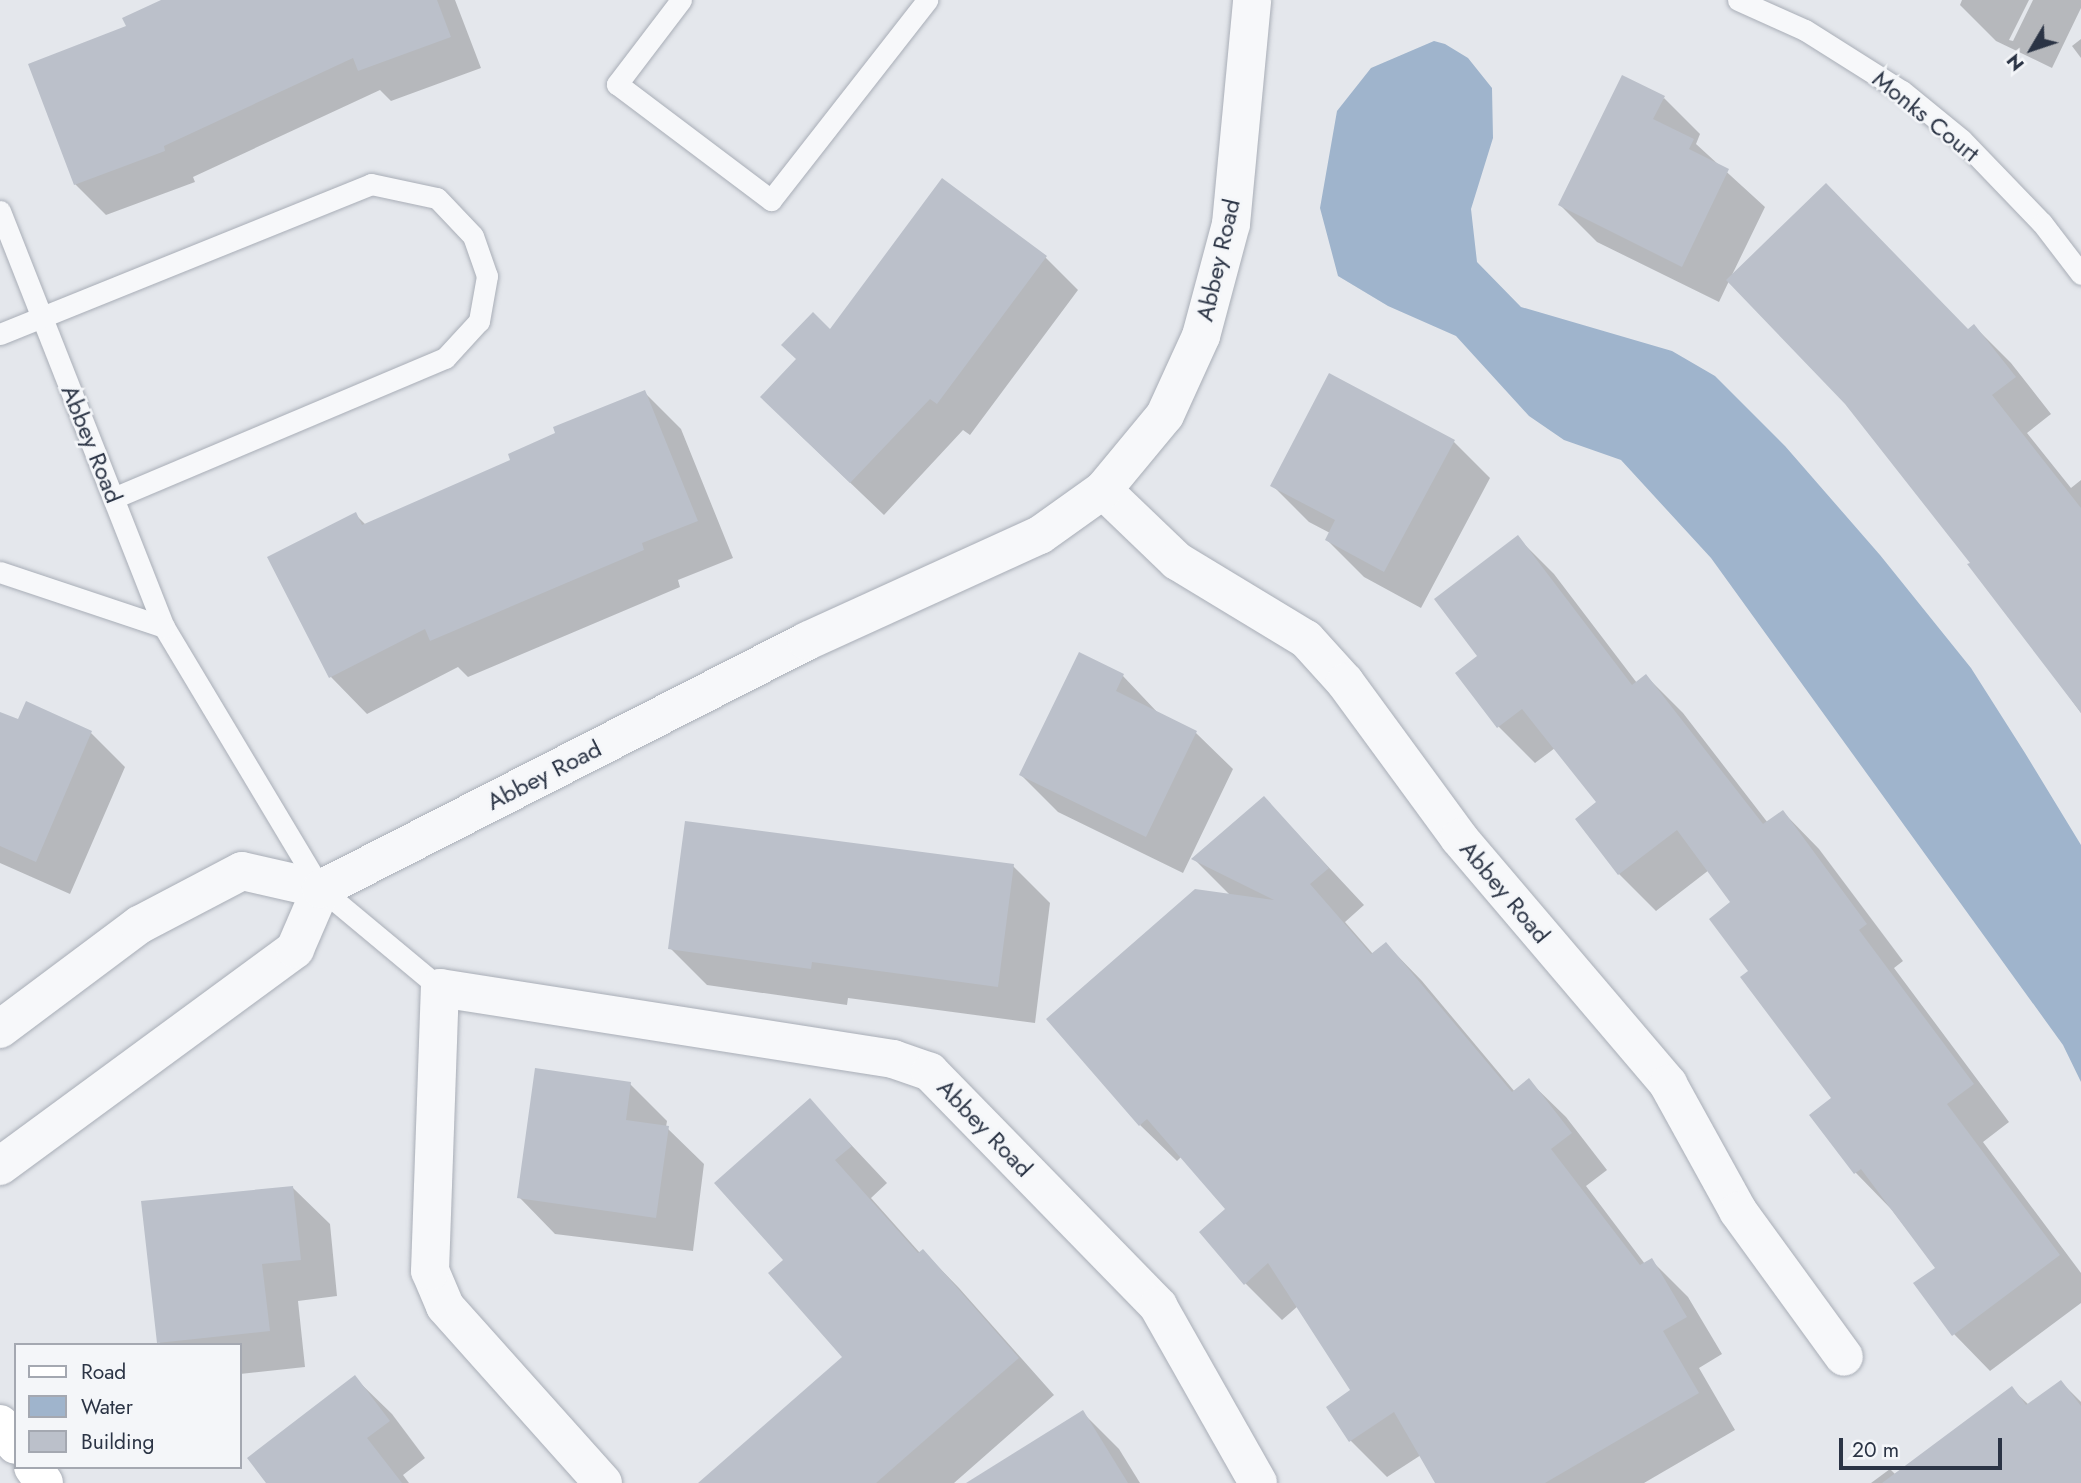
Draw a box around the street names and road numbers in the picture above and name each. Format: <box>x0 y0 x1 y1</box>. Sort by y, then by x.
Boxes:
street label: Monks Court <box>1867 64 1985 168</box>
street label: Abbey Road <box>1190 196 1246 324</box>
street label: Abbey Road <box>55 381 129 507</box>
street label: Abbey Road <box>482 734 606 816</box>
street label: Abbey Road <box>1454 835 1556 949</box>
street label: Abbey Road <box>931 1073 1039 1183</box>

